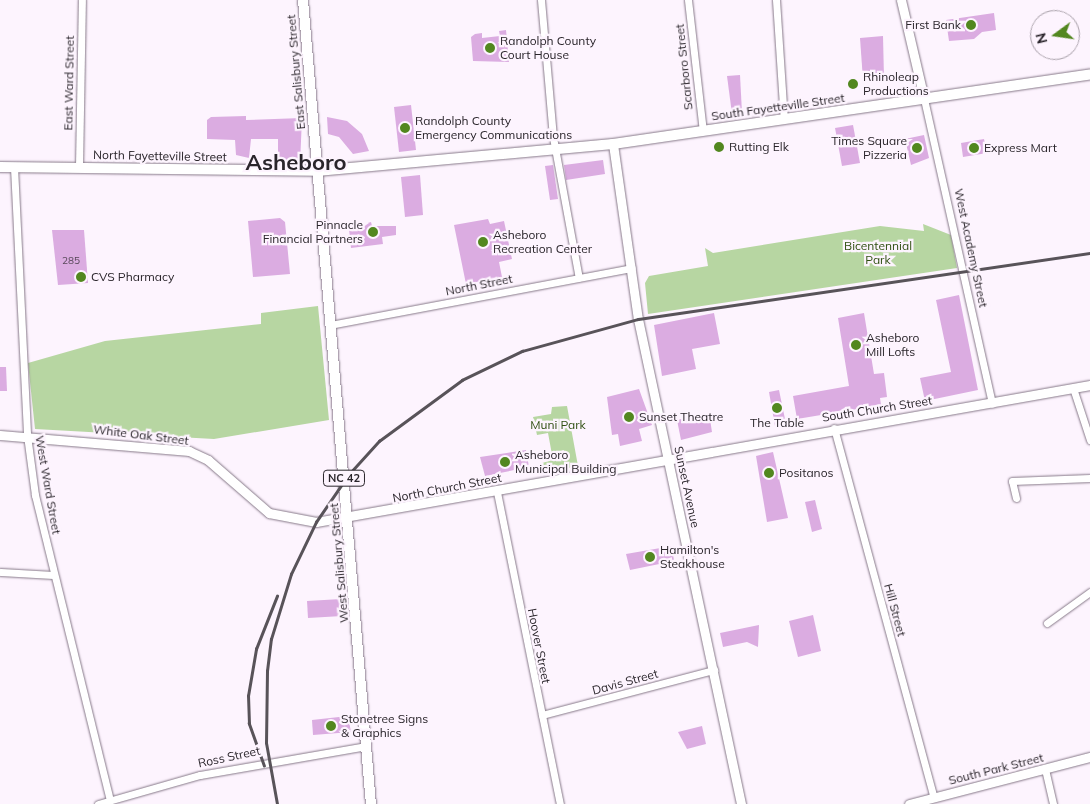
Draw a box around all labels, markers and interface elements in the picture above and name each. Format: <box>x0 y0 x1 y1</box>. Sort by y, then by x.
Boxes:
north arrow <box>1030 10 1080 60</box>
street label: East Salisbury Street <box>284 14 308 130</box>
place label: First Bank <box>905 18 961 32</box>
marker: First Bank <box>965 19 977 31</box>
street label: Scarboro Street <box>672 23 696 111</box>
text: N <box>1031 31 1051 46</box>
place label: Randolph County Court House <box>500 34 596 62</box>
street label: East Ward Street <box>61 35 77 131</box>
marker: Randolph County Court House <box>484 42 496 54</box>
place label: Rhinoleap Productions <box>863 70 929 98</box>
marker: Rhinoleap Productions <box>847 78 859 90</box>
street label: South Fayetteville Street <box>710 91 846 123</box>
place label: Randolph County Emergency Communications <box>415 114 572 142</box>
marker: Randolph County Emergency Communications <box>399 122 411 134</box>
place label: Times Square Pizzeria <box>831 134 907 162</box>
place label: Rutting Elk <box>729 140 789 154</box>
marker: Rutting Elk <box>713 141 725 153</box>
place label: Express Mart <box>984 141 1057 155</box>
marker: Times Square Pizzeria <box>911 142 923 154</box>
marker: Express Mart <box>968 142 980 154</box>
street label: North Fayetteville Street <box>93 148 227 164</box>
district label: Asheboro <box>246 150 346 176</box>
street label: West Academy Street <box>951 187 991 309</box>
place label: Pinnacle Financial Partners <box>263 218 363 246</box>
marker: Pinnacle Financial Partners <box>367 226 379 238</box>
place label: Asheboro Recreation Center <box>493 228 592 256</box>
marker: Asheboro Recreation Center <box>477 236 489 248</box>
park label: Bicentennial Park <box>844 239 912 267</box>
house number: 285 <box>62 255 80 267</box>
place label: CVS Pharmacy <box>91 270 174 284</box>
marker: CVS Pharmacy <box>75 271 87 283</box>
street label: North Street <box>444 271 514 299</box>
place label: Asheboro Mill Lofts <box>866 331 919 359</box>
marker: Asheboro Mill Lofts <box>850 339 862 351</box>
street label: South Church Street <box>821 393 933 425</box>
marker: The Table <box>771 402 783 414</box>
place label: Sunset Theatre <box>639 410 723 424</box>
marker: Sunset Theatre <box>623 411 635 423</box>
place label: The Table <box>750 416 804 430</box>
park label: Muni Park <box>530 418 586 432</box>
street label: White Oak Street <box>92 422 190 448</box>
street label: West Ward Street <box>32 434 64 536</box>
street label: Sunset Avenue <box>671 445 703 529</box>
place label: Asheboro Municipal Building <box>515 448 616 476</box>
marker: Asheboro Municipal Building <box>499 456 511 468</box>
place label: Positanos <box>779 466 833 480</box>
marker: Positanos <box>763 467 775 479</box>
road number: NC 42 <box>323 469 365 486</box>
street label: North Church Street <box>391 470 503 506</box>
street label: West Salisbury Street <box>327 502 351 624</box>
place label: Hamilton's Steakhouse <box>660 543 725 571</box>
marker: Hamilton's Steakhouse <box>644 551 656 563</box>
street label: Hill Street <box>881 582 909 638</box>
street label: Hoover Street <box>525 607 553 685</box>
street label: Davis Street <box>590 666 660 698</box>
place label: Stonetree Signs & Graphics <box>341 712 428 740</box>
marker: Stonetree Signs & Graphics <box>325 720 337 732</box>
street label: Ross Street <box>197 743 261 771</box>
street label: South Park Street <box>947 750 1045 788</box>

